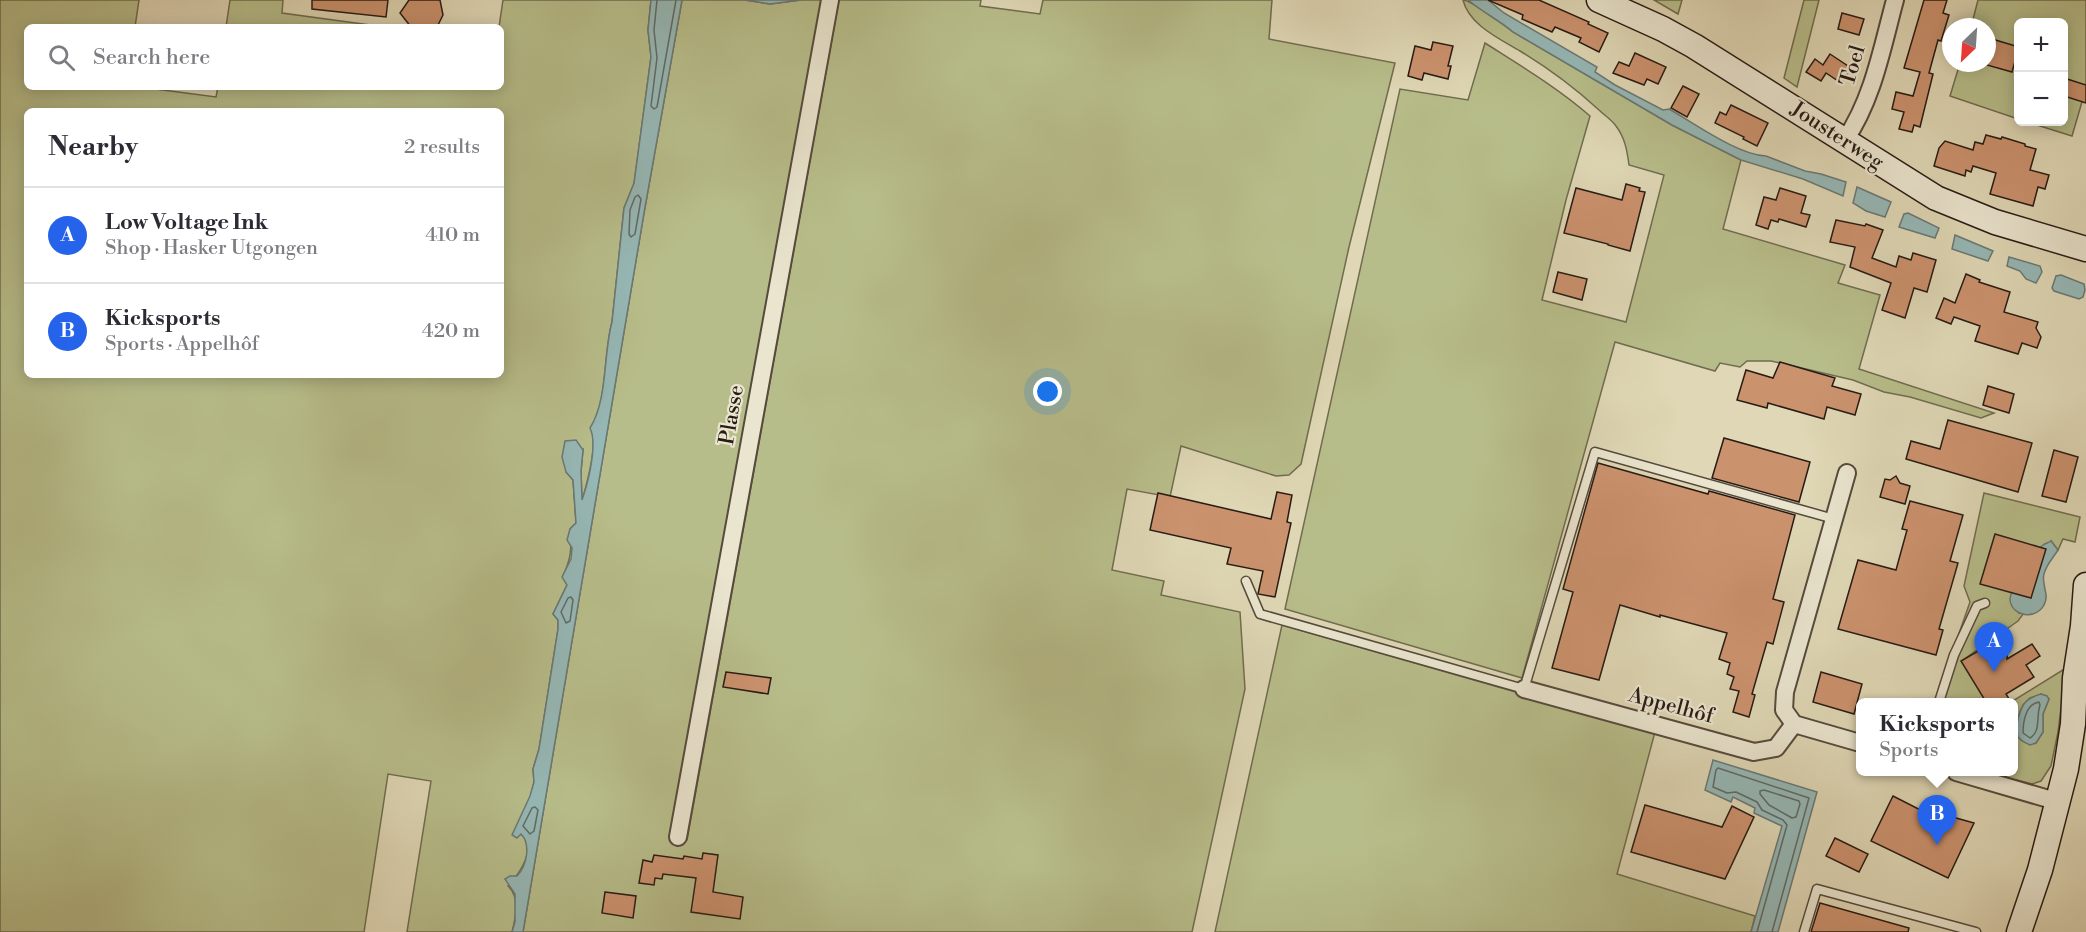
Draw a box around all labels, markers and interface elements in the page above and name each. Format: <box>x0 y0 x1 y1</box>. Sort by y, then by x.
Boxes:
north arrow <box>1942 18 1996 72</box>
map controls <box>2014 18 2068 126</box>
button: + <box>2014 18 2068 72</box>
search box <box>24 24 504 90</box>
icon: search <box>45 41 78 74</box>
street label: Toel <box>1835 42 1871 90</box>
text: Search here <box>93 44 210 71</box>
button: − <box>2014 72 2068 126</box>
street label: Jousterweg <box>1785 96 1889 176</box>
text: Nearby <box>48 131 138 163</box>
text: 2 results <box>404 135 480 160</box>
text: Low Voltage Ink <box>105 209 268 236</box>
text: A <box>60 223 75 248</box>
text: 410 m <box>425 223 480 248</box>
text: Shop · Hasker Utgongen <box>105 236 318 261</box>
text: Kicksports <box>105 305 220 332</box>
text: B <box>60 319 75 344</box>
text: 420 m <box>422 319 480 344</box>
text: Sports · Appelhôf <box>105 332 259 357</box>
your location <box>1033 377 1062 406</box>
street label: Plasse <box>714 383 750 447</box>
pin: A <box>1974 622 2014 672</box>
street label: Appelhôf <box>1625 682 1718 730</box>
popup <box>1856 698 2018 776</box>
text: Kicksports <box>1879 711 1995 738</box>
text: Sports <box>1879 738 1939 763</box>
pin: B <box>1918 796 1956 845</box>

